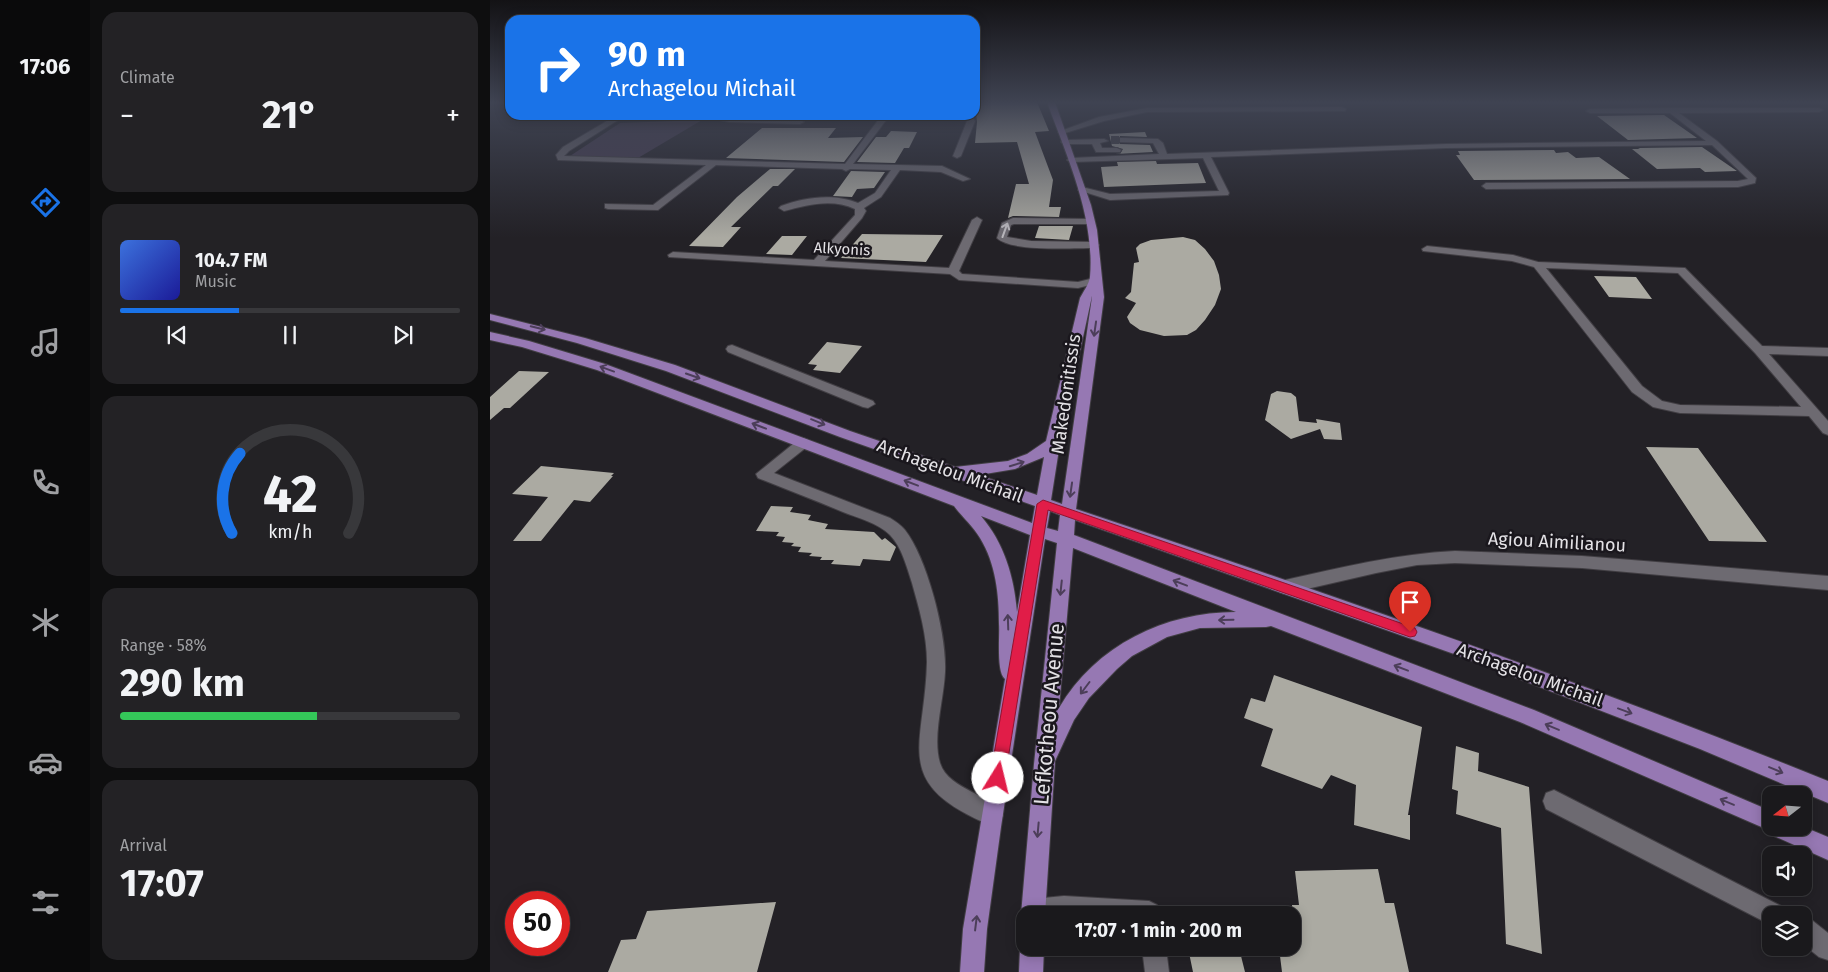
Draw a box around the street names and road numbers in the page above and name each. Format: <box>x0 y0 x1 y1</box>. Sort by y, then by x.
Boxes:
street label: Alkyonis <box>813 239 871 259</box>
street label: Makedonitissis <box>1047 332 1085 456</box>
street label: Archagelou Michail <box>874 434 1026 508</box>
street label: Agiou Aimilianou <box>1487 527 1627 557</box>
street label: Lefkotheou Avenue <box>1028 622 1070 806</box>
street label: Archagelou Michail <box>1454 638 1606 712</box>

